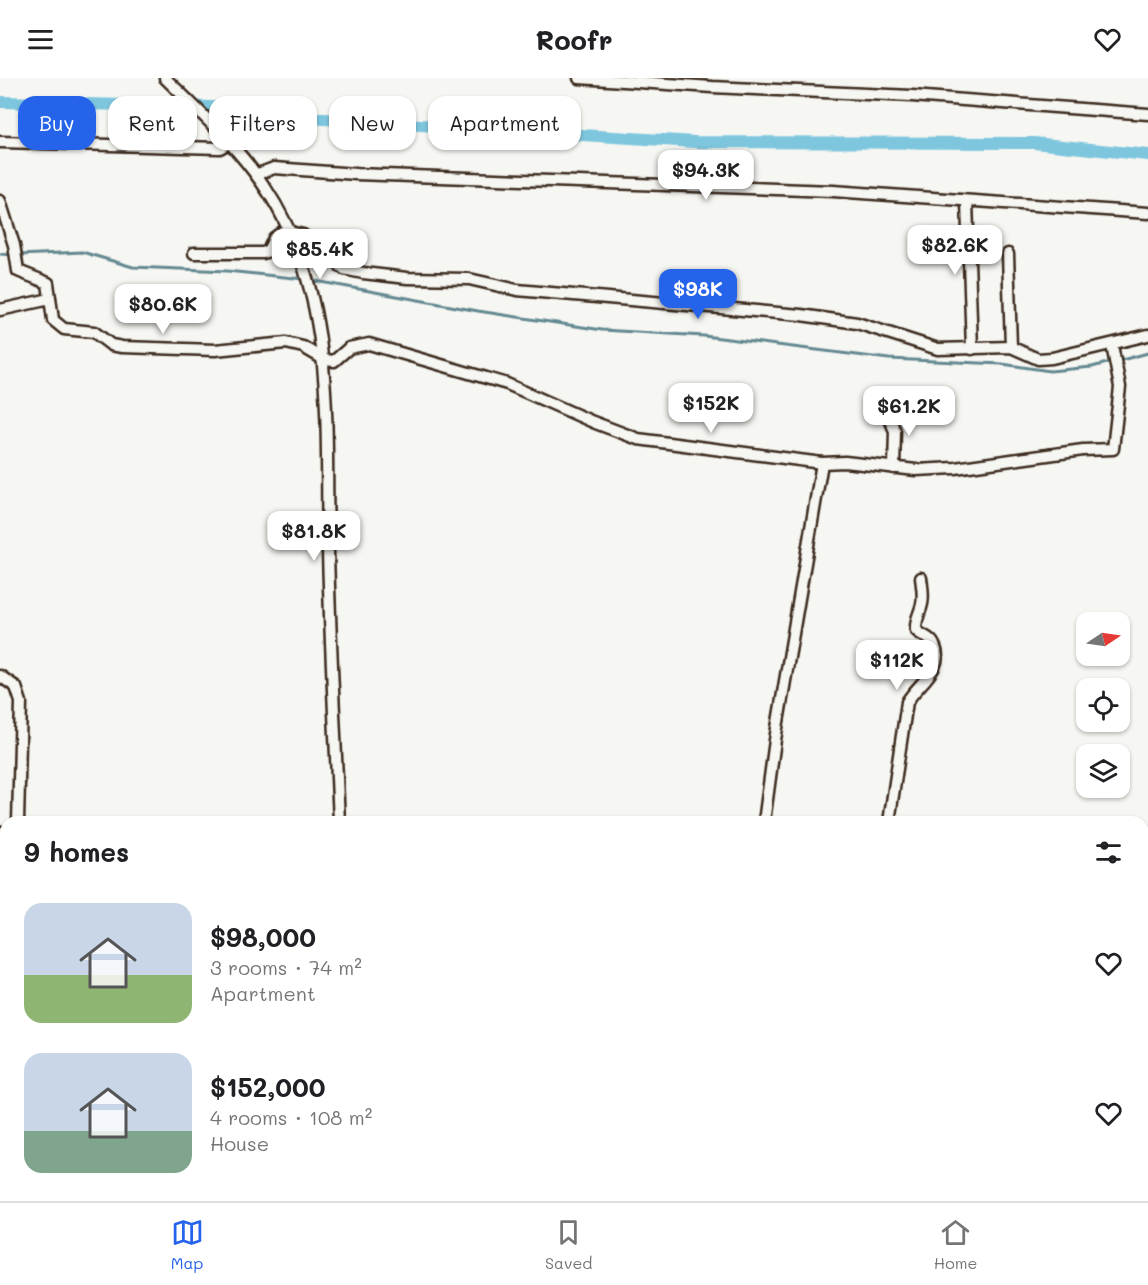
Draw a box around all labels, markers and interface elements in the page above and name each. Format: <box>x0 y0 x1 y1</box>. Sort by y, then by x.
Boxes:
text: Roofr <box>535 22 613 57</box>
icon: menu <box>24 23 57 56</box>
icon: heart <box>1091 23 1124 56</box>
chip: Buy <box>18 96 96 150</box>
chip: Rent <box>108 96 197 150</box>
chip: Filters <box>209 96 317 150</box>
chip: New <box>329 96 416 150</box>
chip: Apartment <box>428 96 581 150</box>
pin: $94.3K <box>657 150 755 201</box>
text: $94.3K <box>672 156 740 182</box>
pin: $82.6K <box>906 225 1004 276</box>
pin: $85.4K <box>271 229 369 280</box>
text: $82.6K <box>921 231 989 257</box>
text: $85.4K <box>286 235 354 261</box>
pin: $98K <box>662 269 734 320</box>
text: $98K <box>673 275 723 301</box>
pin: $80.6K <box>114 284 212 335</box>
text: $80.6K <box>128 290 198 316</box>
pin: $152K <box>669 383 753 434</box>
pin: $61.2K <box>860 386 958 437</box>
text: $152K <box>682 389 740 415</box>
text: $61.2K <box>877 392 941 418</box>
pin: $81.8K <box>265 511 363 562</box>
text: $81.8K <box>281 517 347 543</box>
north arrow <box>1076 612 1130 666</box>
map controls <box>1076 612 1130 798</box>
pin: $112K <box>855 640 939 691</box>
text: $112K <box>870 646 924 672</box>
button: locate <box>1076 678 1130 732</box>
button: layers <box>1076 744 1130 798</box>
text: 9 homes <box>24 835 129 869</box>
icon: filters <box>1092 836 1125 869</box>
text: $98,000 <box>210 920 316 954</box>
icon: home <box>72 927 144 999</box>
icon: heart <box>1092 947 1125 980</box>
text: 3 rooms · 74 m² <box>210 954 362 980</box>
text: Apartment <box>210 980 316 1006</box>
text: $152,000 <box>210 1070 325 1104</box>
icon: home <box>72 1077 144 1149</box>
icon: heart <box>1092 1097 1125 1130</box>
text: 4 rooms · 108 m² <box>210 1104 372 1130</box>
text: House <box>210 1130 269 1156</box>
tab: Map <box>171 1216 204 1273</box>
tab: Saved <box>545 1216 592 1273</box>
tab: Home <box>934 1216 977 1273</box>

